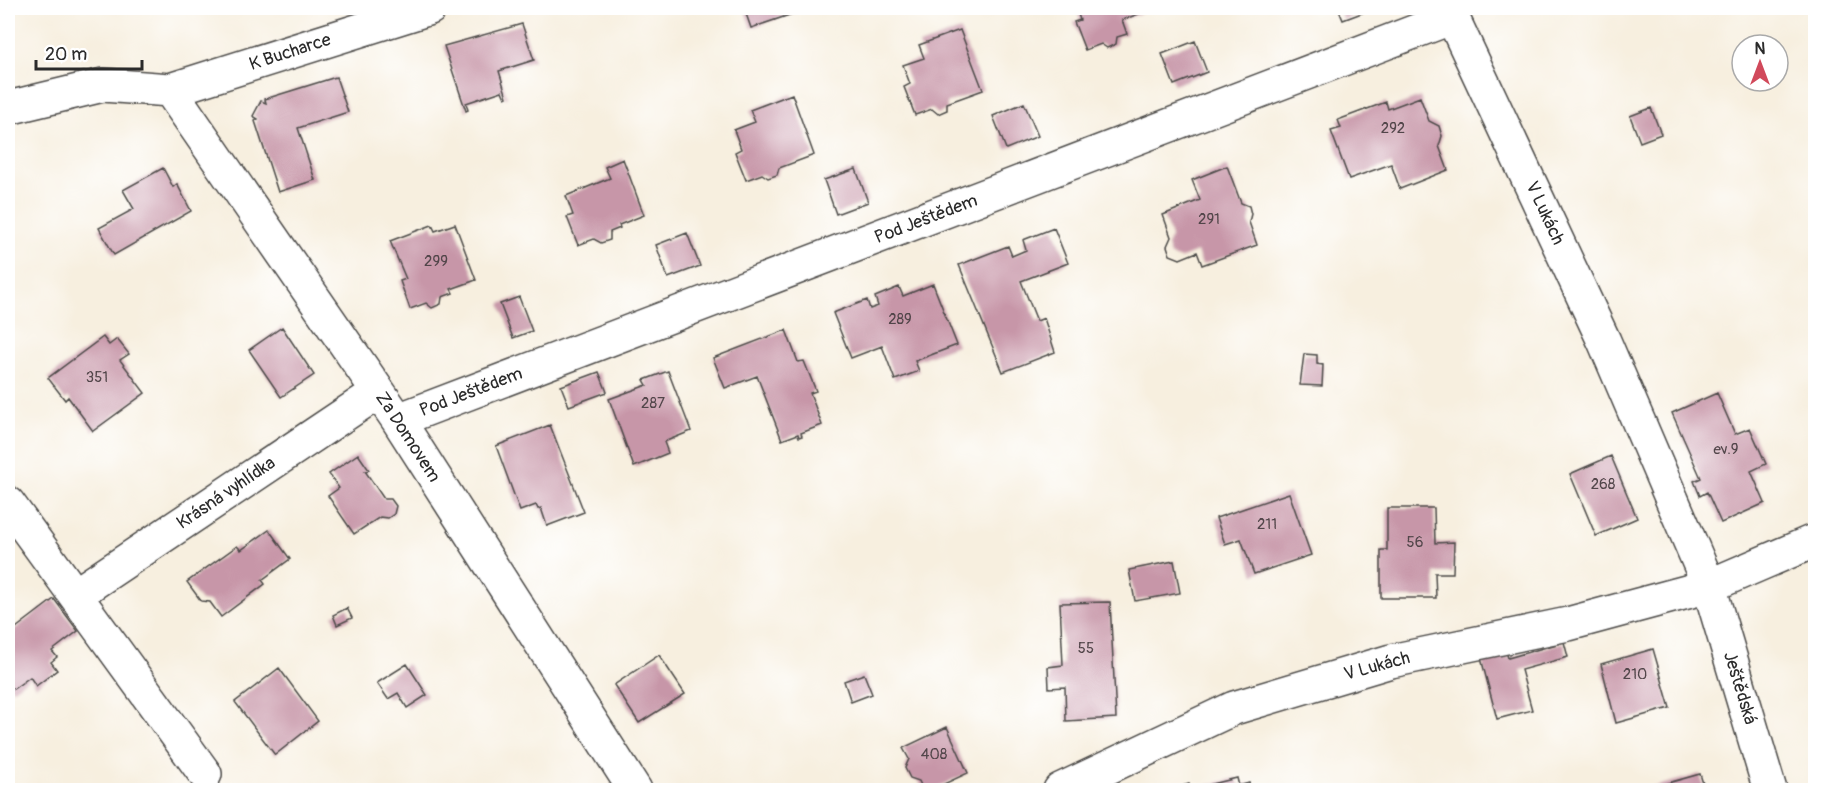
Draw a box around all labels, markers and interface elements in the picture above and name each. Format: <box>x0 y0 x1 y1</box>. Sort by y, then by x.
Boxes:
street label: K Bucharce <box>246 28 334 76</box>
scale bar <box>36 33 142 71</box>
north arrow <box>1730 33 1790 93</box>
text: N <box>1755 39 1766 59</box>
text: 20 m <box>45 43 87 66</box>
house number: 292 <box>1381 119 1405 138</box>
street label: V Lukách <box>1520 178 1570 248</box>
street label: Pod Ještědem <box>871 189 981 249</box>
house number: 291 <box>1198 210 1220 229</box>
house number: 299 <box>424 252 448 271</box>
house number: 289 <box>888 310 912 329</box>
street label: Pod Ještědem <box>416 362 526 422</box>
house number: 351 <box>86 368 108 387</box>
street label: Za Domovem <box>370 387 446 487</box>
house number: 287 <box>641 394 665 413</box>
house number: ev.9 <box>1713 440 1739 459</box>
street label: Krásná vyhlídka <box>172 451 280 535</box>
house number: 268 <box>1591 475 1616 494</box>
house number: 211 <box>1257 515 1277 534</box>
house number: 56 <box>1407 533 1423 552</box>
house number: 55 <box>1078 639 1094 658</box>
street label: V Lukách <box>1341 646 1413 686</box>
street label: Ještědská <box>1718 649 1762 727</box>
house number: 210 <box>1623 665 1647 684</box>
house number: 408 <box>921 745 948 764</box>

